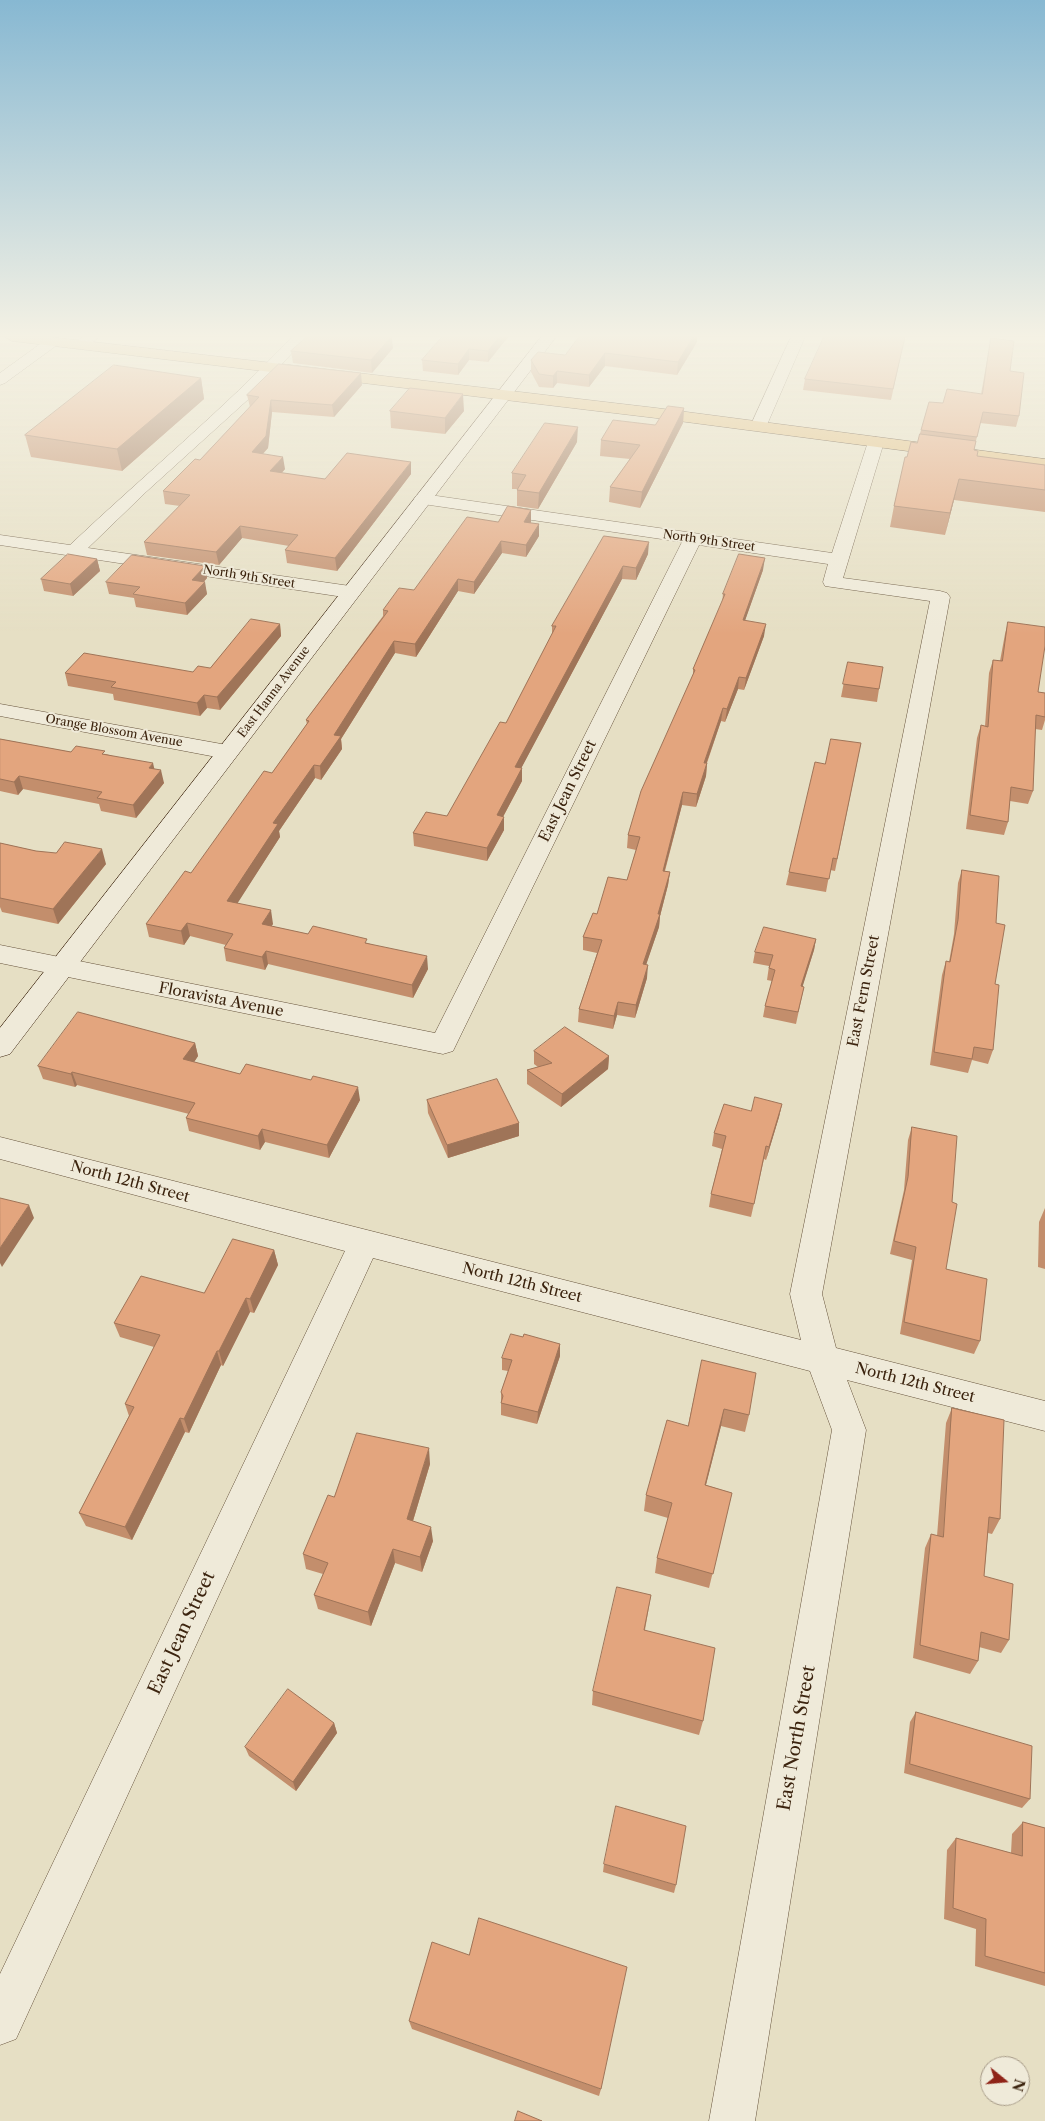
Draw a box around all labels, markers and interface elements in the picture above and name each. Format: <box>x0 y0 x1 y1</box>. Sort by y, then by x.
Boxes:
street label: North 9th Street <box>662 527 756 555</box>
street label: North 9th Street <box>202 563 296 591</box>
street label: East Hanna Avenue <box>235 643 313 741</box>
street label: Orange Blossom Avenue <box>44 712 184 750</box>
street label: East Jean Street <box>536 737 600 845</box>
street label: East Fern Street <box>844 933 884 1049</box>
street label: Floravista Avenue <box>157 979 285 1021</box>
street label: North 12th Street <box>69 1157 191 1207</box>
street label: North 12th Street <box>460 1259 584 1307</box>
street label: North 12th Street <box>853 1359 977 1407</box>
street label: East Jean Street <box>144 1568 220 1698</box>
street label: East North Street <box>774 1664 820 1812</box>
north arrow <box>980 2056 1030 2106</box>
text: N <box>1008 2077 1029 2094</box>

